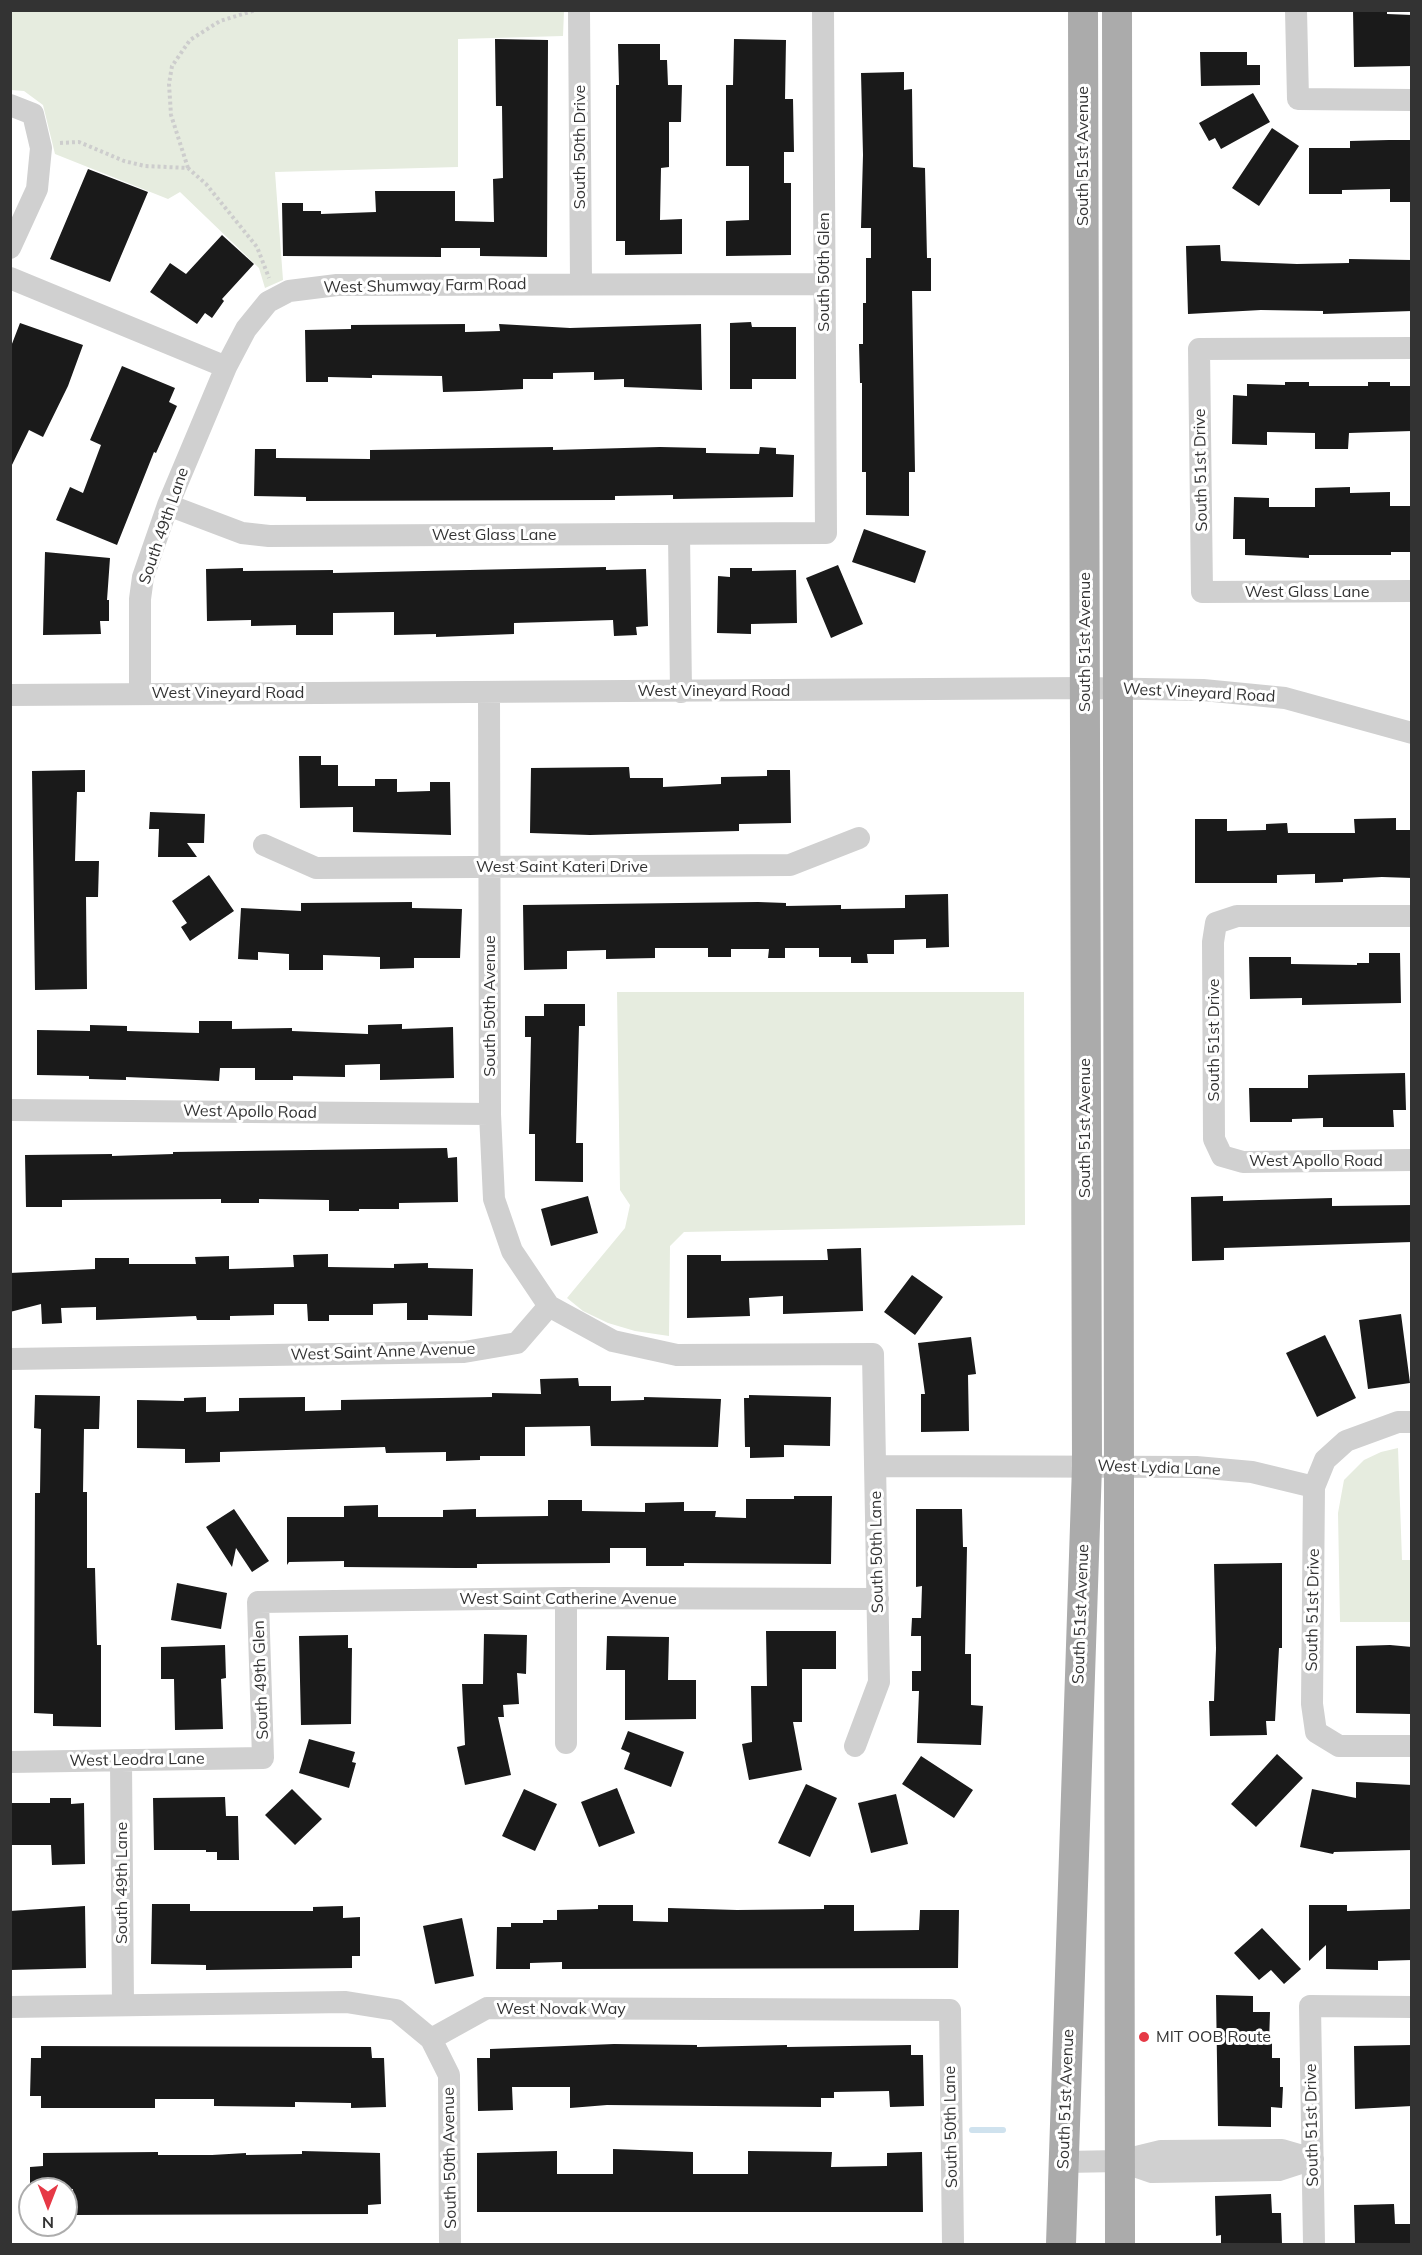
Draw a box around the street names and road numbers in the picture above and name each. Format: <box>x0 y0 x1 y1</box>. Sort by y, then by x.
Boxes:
street label: South 50th Drive <box>570 85 590 209</box>
street label: South 51st Avenue <box>1073 86 1093 226</box>
street label: South 50th Glen <box>814 212 834 332</box>
street label: West Shumway Farm Road <box>323 275 527 297</box>
street label: South 51st Drive <box>1190 408 1212 532</box>
street label: South 49th Lane <box>135 465 193 587</box>
street label: West Glass Lane <box>432 525 556 545</box>
street label: South 51st Avenue <box>1075 572 1095 712</box>
street label: West Glass Lane <box>1245 582 1369 602</box>
street label: West Vineyard Road <box>1122 679 1276 707</box>
street label: West Vineyard Road <box>638 681 790 701</box>
street label: West Vineyard Road <box>152 683 304 703</box>
street label: West Saint Kateri Drive <box>476 857 648 877</box>
street label: South 50th Avenue <box>480 935 500 1077</box>
street label: South 51st Drive <box>1204 979 1224 1101</box>
street label: South 51st Avenue <box>1075 1058 1095 1198</box>
street label: West Apollo Road <box>183 1101 317 1123</box>
street label: West Apollo Road <box>1249 1151 1383 1171</box>
street label: West Saint Anne Avenue <box>290 1339 476 1365</box>
street label: West Lydia Lane <box>1097 1456 1221 1480</box>
street label: South 50th Lane <box>866 1491 888 1613</box>
street label: South 51st Avenue <box>1069 1544 1093 1684</box>
street label: South 51st Drive <box>1302 1548 1324 1672</box>
street label: West Saint Catherine Avenue <box>459 1589 677 1609</box>
street label: South 49th Glen <box>249 1620 273 1740</box>
street label: West Leodra Lane <box>69 1749 205 1771</box>
street label: South 49th Lane <box>112 1822 132 1944</box>
street label: West Novak Way <box>496 1999 626 2019</box>
street label: South 51st Avenue <box>1054 2029 1078 2169</box>
street label: South 51st Drive <box>1301 2063 1323 2187</box>
street label: South 50th Lane <box>940 2066 962 2188</box>
street label: South 50th Avenue <box>439 2087 461 2229</box>

